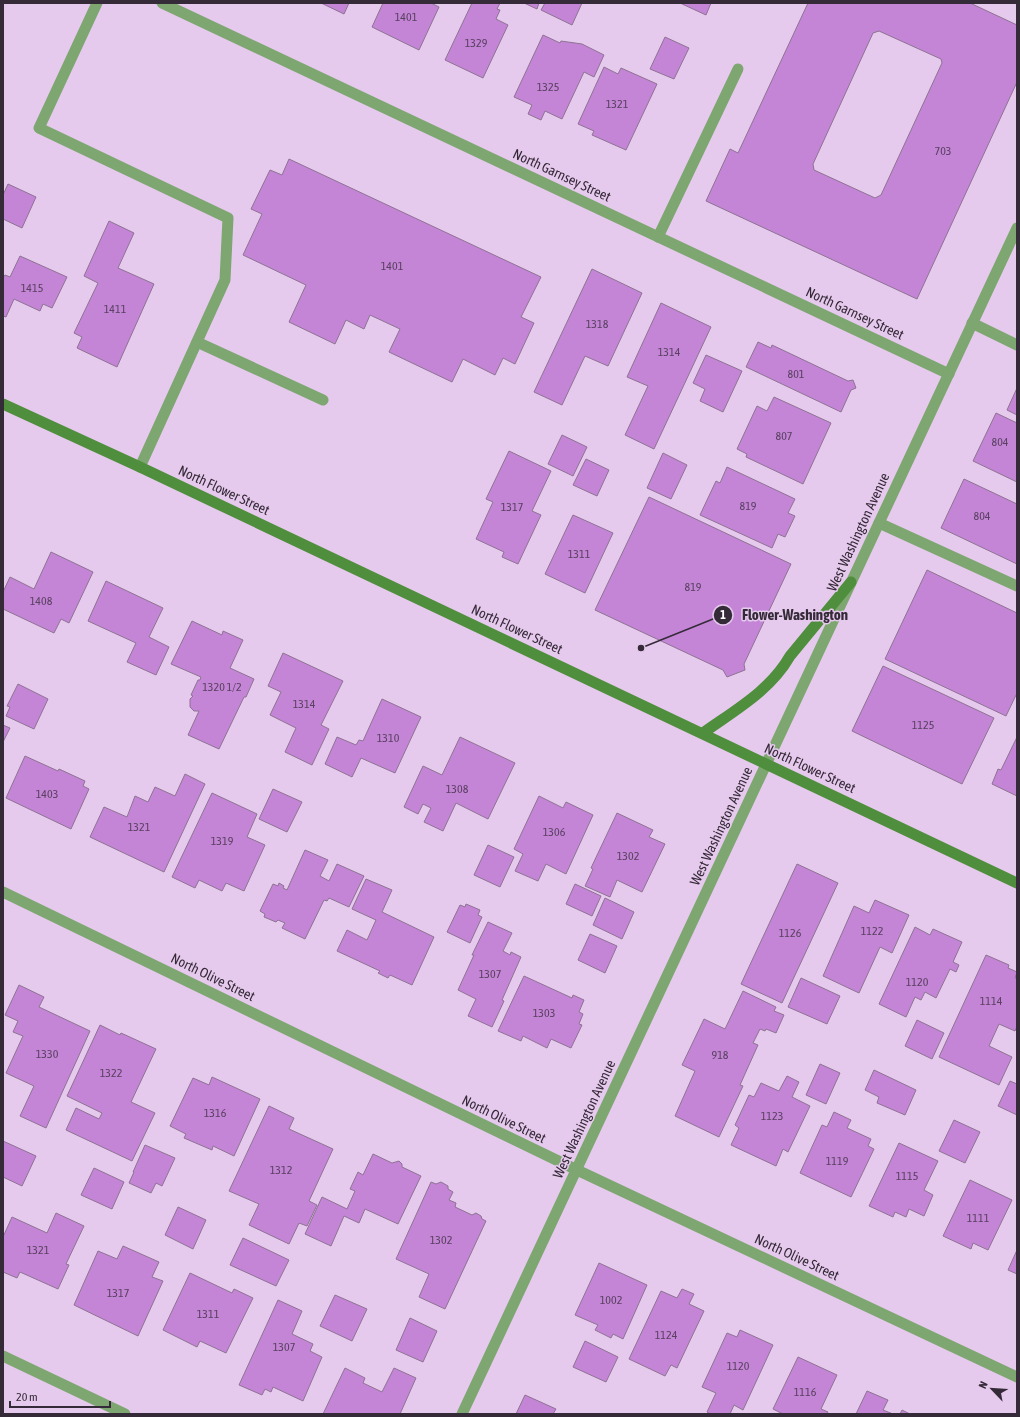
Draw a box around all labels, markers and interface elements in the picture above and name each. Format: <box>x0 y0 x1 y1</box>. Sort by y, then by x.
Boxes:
house number: 1401 <box>395 10 418 24</box>
house number: 1329 <box>465 36 488 50</box>
house number: 1325 <box>537 80 559 94</box>
house number: 1321 <box>606 97 629 111</box>
house number: 703 <box>935 144 951 158</box>
street label: North Garnsey Street <box>511 145 613 205</box>
house number: 1401 <box>381 259 404 273</box>
house number: 1415 <box>21 281 43 295</box>
street label: North Garnsey Street <box>804 283 906 343</box>
house number: 1411 <box>104 302 127 316</box>
house number: 1318 <box>586 317 609 331</box>
house number: 1314 <box>658 345 681 359</box>
house number: 801 <box>788 367 805 381</box>
house number: 807 <box>776 429 793 443</box>
house number: 804 <box>992 435 1009 449</box>
street label: North Flower Street <box>176 462 272 518</box>
street label: West Washington Avenue <box>824 470 892 594</box>
house number: 819 <box>740 499 757 513</box>
house number: 1317 <box>501 500 524 514</box>
house number: 804 <box>974 509 991 523</box>
house number: 1311 <box>568 547 591 561</box>
house number: 819 <box>685 580 702 594</box>
house number: 1408 <box>30 594 53 608</box>
street label: North Flower Street <box>469 601 565 657</box>
callout: Flower-Washington <box>713 601 856 628</box>
text: Flower-Washington <box>742 606 848 623</box>
text: 1 <box>720 608 726 622</box>
house number: 1320 1/2 <box>202 680 242 694</box>
house number: 1314 <box>293 697 316 711</box>
house number: 1125 <box>912 718 934 732</box>
house number: 1310 <box>377 731 400 745</box>
street label: North Flower Street <box>762 740 858 796</box>
street label: West Washington Avenue <box>687 764 755 888</box>
house number: 1308 <box>446 782 469 796</box>
house number: 1403 <box>36 787 58 801</box>
house number: 1321 <box>128 820 151 834</box>
house number: 1306 <box>543 825 566 839</box>
house number: 1319 <box>211 834 234 848</box>
house number: 1302 <box>617 849 639 863</box>
house number: 1122 <box>861 924 883 938</box>
house number: 1126 <box>779 926 802 940</box>
street label: North Olive Street <box>168 950 258 1004</box>
house number: 1307 <box>479 967 502 981</box>
house number: 1120 <box>906 975 929 989</box>
house number: 1114 <box>980 994 1003 1008</box>
house number: 1303 <box>533 1006 555 1020</box>
house number: 1330 <box>36 1047 59 1061</box>
house number: 918 <box>712 1048 729 1062</box>
street label: West Washington Avenue <box>550 1057 618 1181</box>
house number: 1322 <box>100 1066 122 1080</box>
street label: North Olive Street <box>459 1092 549 1146</box>
house number: 1316 <box>204 1106 227 1120</box>
house number: 1123 <box>761 1109 783 1123</box>
house number: 1119 <box>826 1154 849 1168</box>
house number: 1312 <box>270 1163 292 1177</box>
house number: 1115 <box>896 1169 918 1183</box>
house number: 1111 <box>967 1211 990 1225</box>
street label: North Olive Street <box>752 1230 842 1284</box>
house number: 1302 <box>430 1233 452 1247</box>
house number: 1321 <box>27 1243 50 1257</box>
house number: 1317 <box>107 1286 130 1300</box>
house number: 1002 <box>600 1293 622 1307</box>
house number: 1311 <box>197 1307 220 1321</box>
house number: 1124 <box>655 1328 678 1342</box>
house number: 1307 <box>273 1340 296 1354</box>
house number: 1120 <box>727 1359 750 1373</box>
north arrow <box>972 1369 1012 1409</box>
text: N <box>976 1379 990 1390</box>
scale bar <box>10 1383 110 1409</box>
house number: 1116 <box>794 1385 817 1399</box>
text: 20 m <box>16 1390 38 1404</box>

